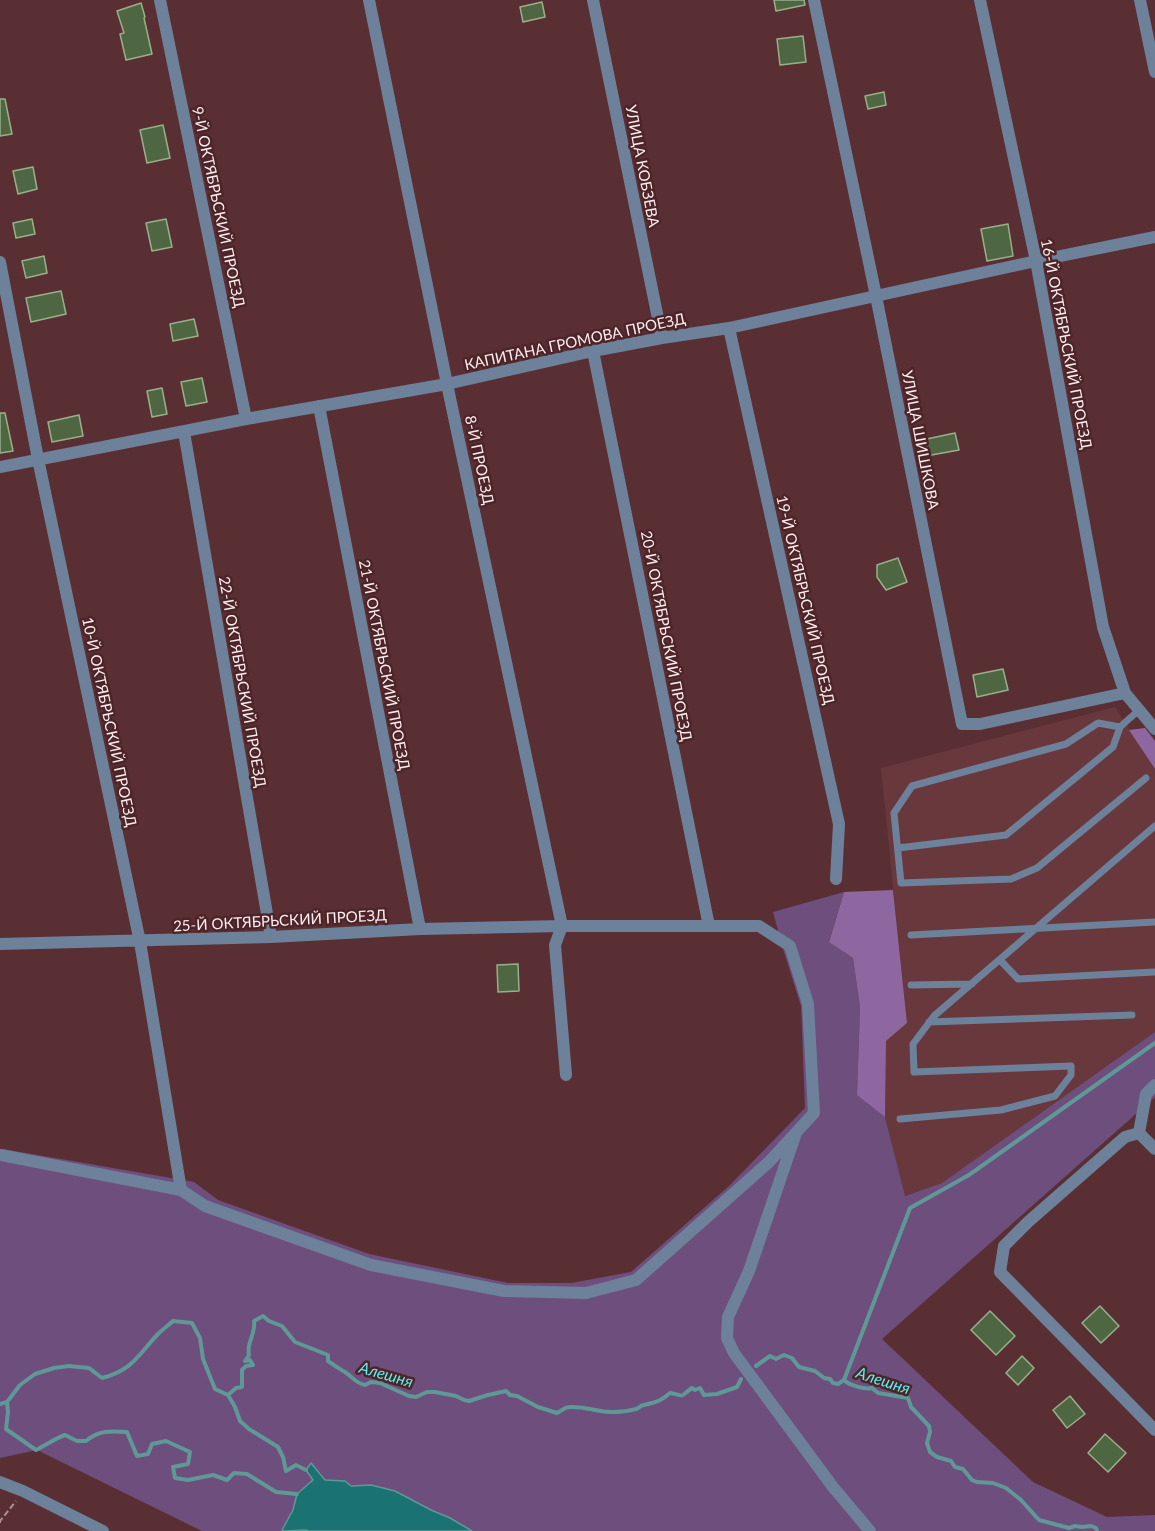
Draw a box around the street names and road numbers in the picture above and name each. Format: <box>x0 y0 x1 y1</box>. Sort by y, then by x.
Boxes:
street label: УЛИЦА КОБЗЕВА <box>621 103 663 229</box>
street label: 9-Й ОКТЯБРЬСКИЙ ПРОЕЗД <box>188 105 248 309</box>
street label: 16-Й ОКТЯБРЬСКИЙ ПРОЕЗД <box>1037 237 1095 451</box>
street label: КАПИТАНА ГРОМОВА ПРОЕЗД <box>463 310 687 374</box>
street label: УЛИЦА ШИШКОВА <box>898 369 942 511</box>
street label: 8-Й ПРОЕЗД <box>461 414 497 506</box>
street label: 19-Й ОКТЯБРЬСКИЙ ПРОЕЗД <box>772 494 838 706</box>
street label: 20-Й ОКТЯБРЬСКИЙ ПРОЕЗД <box>637 529 695 743</box>
street label: 21-Й ОКТЯБРЬСКИЙ ПРОЕЗД <box>355 558 413 772</box>
street label: 22-Й ОКТЯБРЬСКИЙ ПРОЕЗД <box>215 575 269 789</box>
street label: 10-Й ОКТЯБРЬСКИЙ ПРОЕЗД <box>78 616 140 828</box>
street label: 25-Й ОКТЯБРЬСКИЙ ПРОЕЗД <box>173 906 387 936</box>

